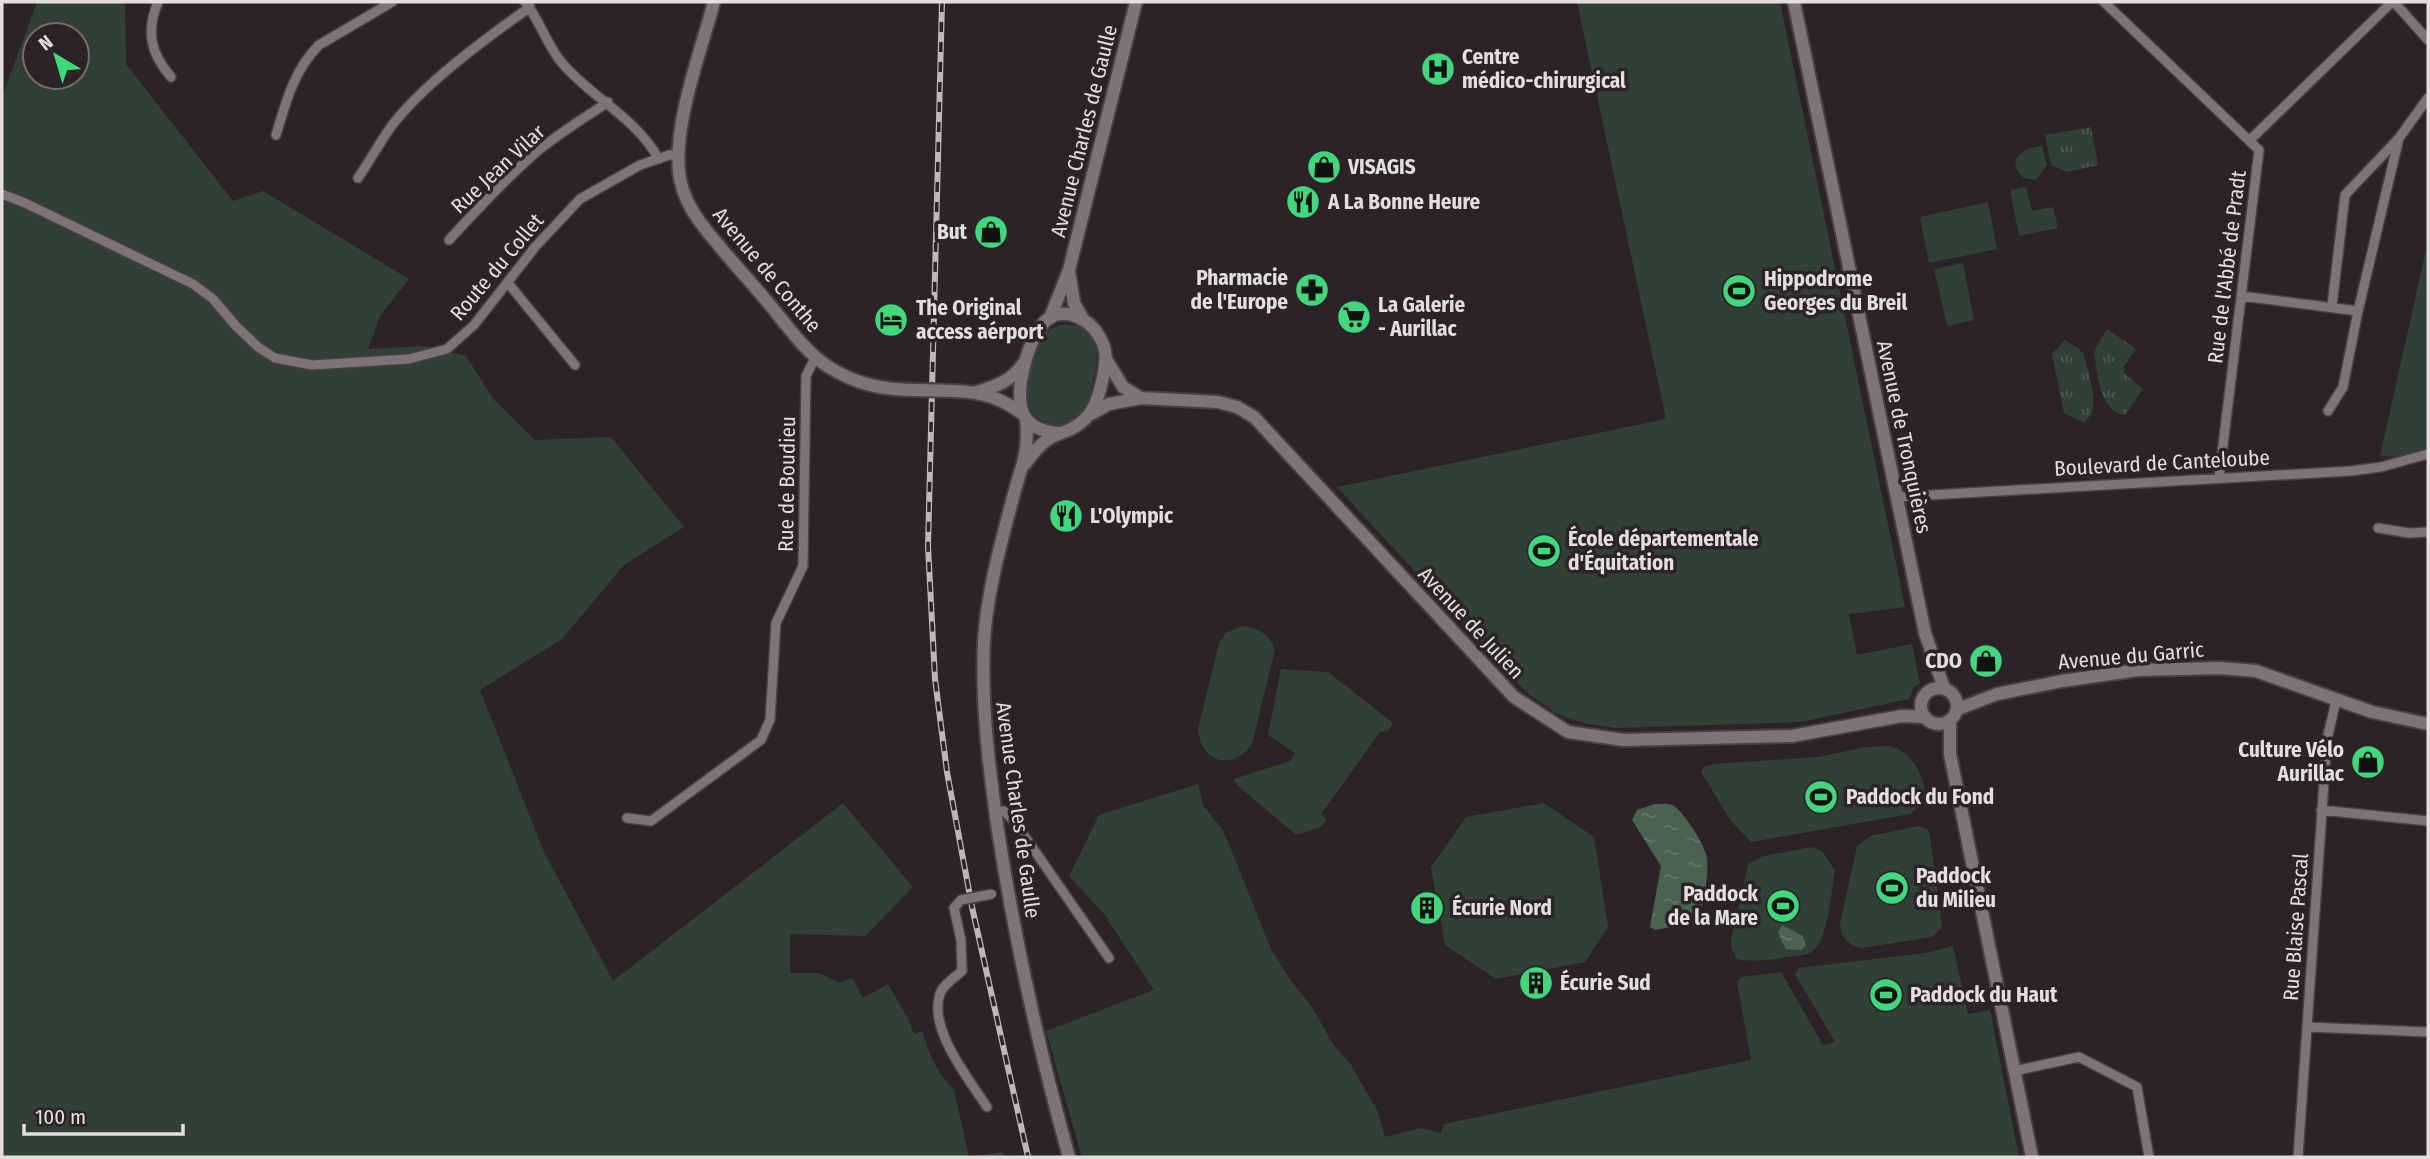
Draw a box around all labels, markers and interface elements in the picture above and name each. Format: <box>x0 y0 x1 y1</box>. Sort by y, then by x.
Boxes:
north arrow <box>21 21 91 91</box>
street label: Avenue Charles de Gaulle <box>1045 22 1123 240</box>
text: N <box>34 30 57 56</box>
place label: Centre médico-chirurgical <box>1462 44 1626 94</box>
hospital icon: Centre médico-chirurgical <box>1419 50 1457 88</box>
street label: Rue Jean Vilar <box>446 118 551 219</box>
shop icon: VISAGIS <box>1305 148 1343 186</box>
place label: VISAGIS <box>1347 154 1416 180</box>
street label: Rue de l'Abbé de Pradt <box>2202 169 2252 365</box>
restaurant icon: A La Bonne Heure <box>1284 183 1322 221</box>
place label: A La Bonne Heure <box>1327 189 1480 215</box>
street label: Avenue de Conthe <box>707 202 827 338</box>
street label: Route du Collet <box>445 208 549 326</box>
shop icon: But <box>972 213 1010 251</box>
place label: But <box>937 219 968 245</box>
place label: Pharmacie de l'Europe <box>1191 265 1288 315</box>
place label: Hippodrome Georges du Breil <box>1764 266 1908 316</box>
pharmacy icon: Pharmacie de l'Europe <box>1293 271 1331 309</box>
sports icon: Hippodrome Georges du Breil <box>1720 272 1758 310</box>
place label: La Galerie - Aurillac <box>1378 292 1465 342</box>
place label: The Original access aérport <box>916 295 1044 345</box>
supermarket icon: La Galerie - Aurillac <box>1335 298 1373 336</box>
hotel icon: The Original access aérport <box>872 301 910 339</box>
street label: Avenue de Tronquières <box>1871 338 1937 536</box>
street label: Rue de Boudieu <box>773 416 801 552</box>
street label: Boulevard de Canteloube <box>2054 444 2270 482</box>
restaurant icon: L'Olympic <box>1047 497 1085 535</box>
place label: L'Olympic <box>1090 503 1174 529</box>
place label: École départementale d'Équitation <box>1568 525 1759 576</box>
sports icon: École départementale d'Équitation <box>1525 532 1563 570</box>
street label: Avenue de Julien <box>1413 562 1529 684</box>
street label: Avenue du Garric <box>2057 637 2205 675</box>
shop icon: CDO <box>1967 642 2005 680</box>
place label: CDO <box>1925 648 1962 674</box>
street label: Avenue Charles de Gaulle <box>990 700 1046 920</box>
place label: Culture Vélo Aurillac <box>2238 737 2345 787</box>
shop icon: Culture Vélo Aurillac <box>2349 743 2387 781</box>
sports icon: Paddock du Fond <box>1802 778 1840 816</box>
place label: Paddock du Fond <box>1846 784 1994 810</box>
street label: Rue Blaise Pascal <box>2278 852 2314 1002</box>
place label: Paddock du Milieu <box>1916 863 1996 913</box>
sports icon: Paddock du Milieu <box>1873 869 1911 907</box>
place label: Paddock de la Mare <box>1668 881 1758 931</box>
sports icon: Paddock de la Mare <box>1764 887 1802 925</box>
building icon: Écurie Nord <box>1408 889 1446 927</box>
place label: Écurie Nord <box>1452 894 1552 921</box>
building icon: Écurie Sud <box>1517 964 1555 1002</box>
place label: Écurie Sud <box>1560 969 1651 996</box>
sports icon: Paddock du Haut <box>1867 976 1905 1014</box>
place label: Paddock du Haut <box>1910 982 2058 1008</box>
scale bar <box>24 1092 184 1136</box>
text: 100 m <box>35 1104 86 1130</box>

